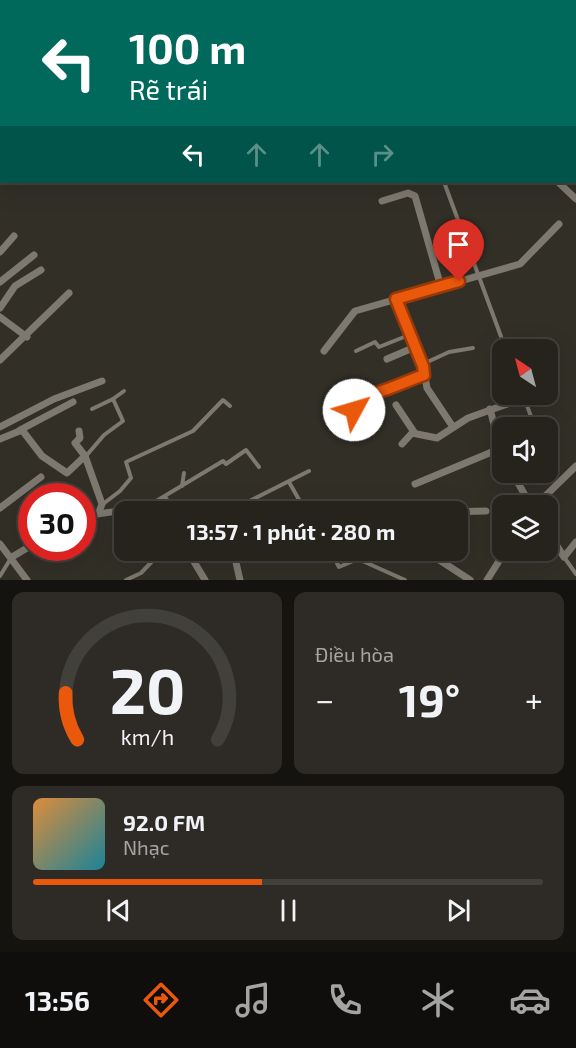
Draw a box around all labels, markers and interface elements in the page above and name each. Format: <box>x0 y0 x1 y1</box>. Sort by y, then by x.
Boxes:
text: 100 m <box>129 22 246 72</box>
icon: left <box>30 24 108 102</box>
text: Rẽ trái <box>129 73 208 105</box>
icon: left <box>177 138 210 171</box>
icon: ahead <box>240 138 273 171</box>
icon: ahead <box>303 138 336 171</box>
icon: right <box>366 138 399 171</box>
pin <box>433 219 484 281</box>
icon: arrive <box>442 228 475 261</box>
north arrow <box>492 339 558 405</box>
map controls <box>492 339 558 561</box>
position arrow <box>322 378 386 442</box>
button: sound <box>492 417 558 483</box>
speed limit sign: 30 <box>18 483 96 561</box>
button: layers <box>492 495 558 561</box>
text: 13:57 · 1 phút · 280 m <box>187 518 395 544</box>
text: Điều hòa <box>315 642 394 666</box>
text: 20 <box>109 652 185 727</box>
text: 19° <box>399 672 460 726</box>
text: − <box>315 679 334 719</box>
text: + <box>525 679 543 719</box>
text: km/h <box>120 724 174 749</box>
text: 92.0 FM <box>123 809 205 835</box>
text: Nhạc <box>123 835 169 859</box>
icon: previous <box>102 894 135 927</box>
icon: pause <box>272 894 305 927</box>
icon: next <box>442 894 475 927</box>
icon: directions <box>140 979 182 1021</box>
icon: music <box>232 979 274 1021</box>
icon: phone <box>324 979 366 1021</box>
icon: climate <box>417 979 459 1021</box>
icon: car <box>509 979 551 1021</box>
text: 13:56 <box>25 984 90 1016</box>

